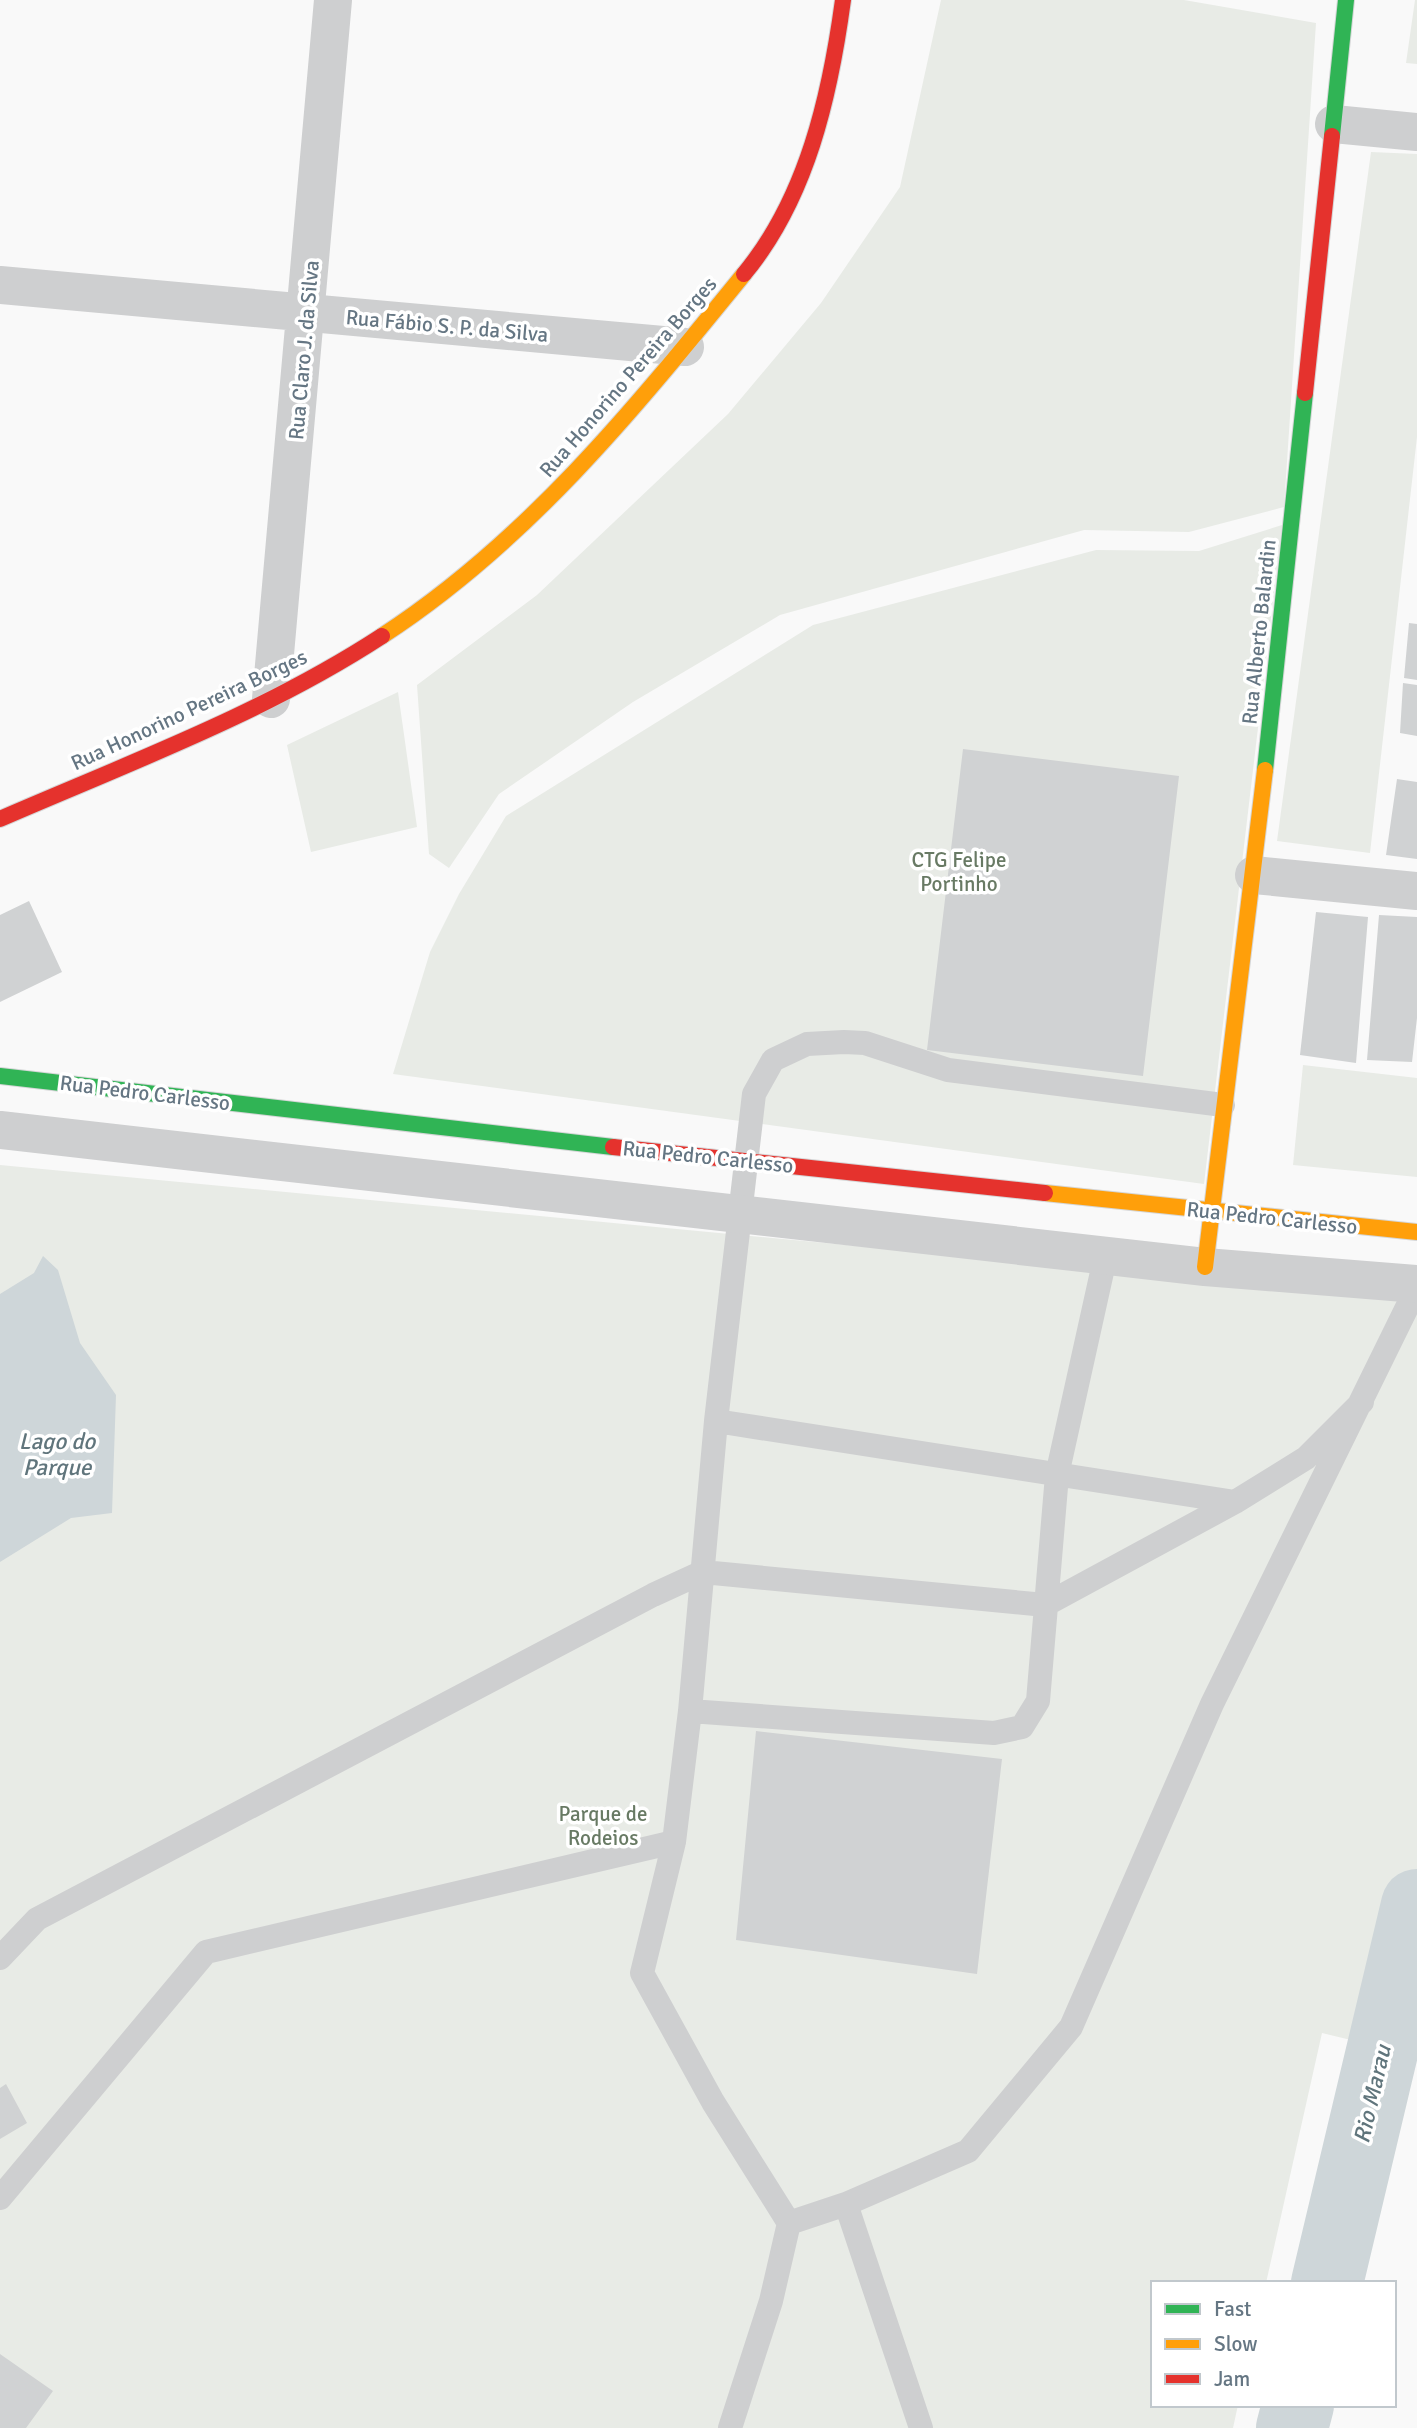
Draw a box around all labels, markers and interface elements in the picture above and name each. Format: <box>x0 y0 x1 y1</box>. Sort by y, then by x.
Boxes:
street label: Rua Claro J. da Silva <box>283 259 325 441</box>
street label: Rua Honorino Pereira Borges <box>534 271 722 483</box>
street label: Rua Fábio S. P. da Silva <box>345 304 549 348</box>
street label: Rua Alberto Balardin <box>1236 538 1282 726</box>
street label: Rua Honorino Pereira Borges <box>67 644 311 776</box>
park label: CTG Felipe Portinho <box>912 847 1006 897</box>
street label: Rua Pedro Carlesso <box>58 1070 232 1116</box>
street label: Rua Pedro Carlesso <box>621 1135 795 1179</box>
street label: Rua Pedro Carlesso <box>1185 1196 1359 1240</box>
water label: Lago do Parque <box>19 1427 96 1482</box>
park label: Parque de Rodeios <box>559 1801 647 1851</box>
water label: Rio Marau <box>1347 2041 1398 2146</box>
legend <box>1151 2281 1396 2407</box>
text: Fast <box>1214 2296 1251 2322</box>
text: Slow <box>1214 2331 1258 2357</box>
text: Jam <box>1214 2366 1250 2392</box>

